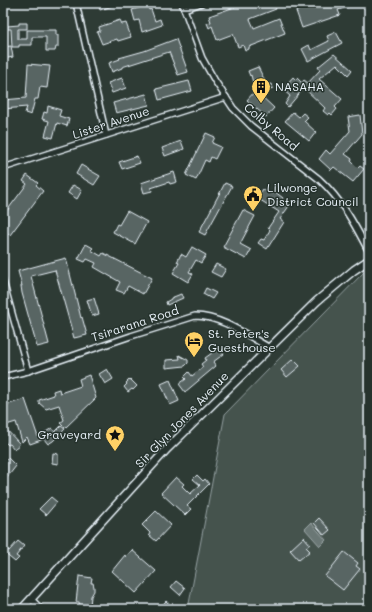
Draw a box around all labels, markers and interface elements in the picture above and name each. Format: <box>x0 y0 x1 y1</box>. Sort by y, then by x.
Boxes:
building icon: NASAHA <box>250 76 272 104</box>
place label: NASAHA <box>275 78 324 94</box>
street label: Colby Road <box>241 99 302 154</box>
street label: Lister Avenue <box>70 102 151 142</box>
place label: Lilwonge District Council <box>267 179 359 209</box>
public building icon: Lilwonge District Council <box>242 184 264 212</box>
street label: Tsirarana Road <box>89 301 181 345</box>
place label: St. Peter's Guesthouse <box>208 325 276 355</box>
hotel icon: St. Peter's Guesthouse <box>183 330 205 358</box>
street label: Sir Glyn Jones Avenue <box>131 368 231 471</box>
place icon: Graveyard <box>104 424 126 452</box>
place label: Graveyard <box>37 426 101 442</box>

